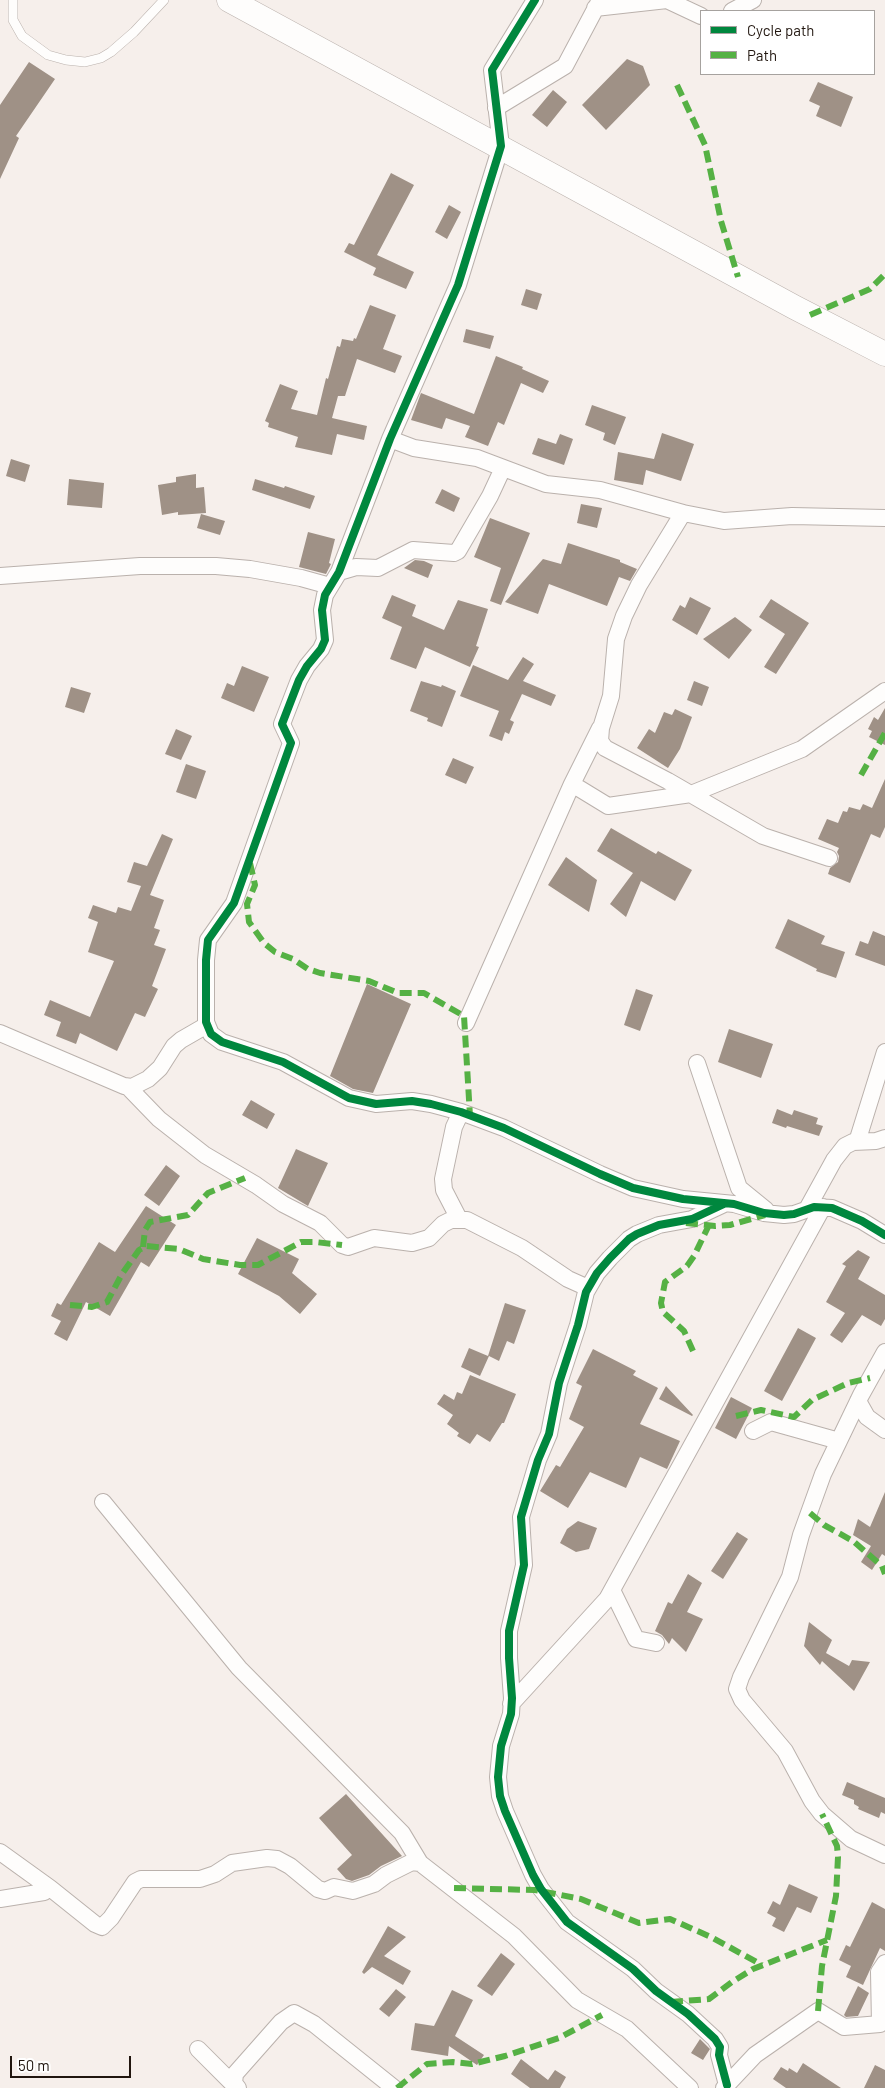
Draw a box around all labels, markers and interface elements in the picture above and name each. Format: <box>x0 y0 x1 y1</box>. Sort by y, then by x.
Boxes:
legend <box>700 10 875 75</box>
text: Cycle path <box>747 21 814 39</box>
text: Path <box>747 46 777 64</box>
scale bar <box>12 2046 134 2078</box>
text: 50 m <box>18 2056 50 2074</box>

